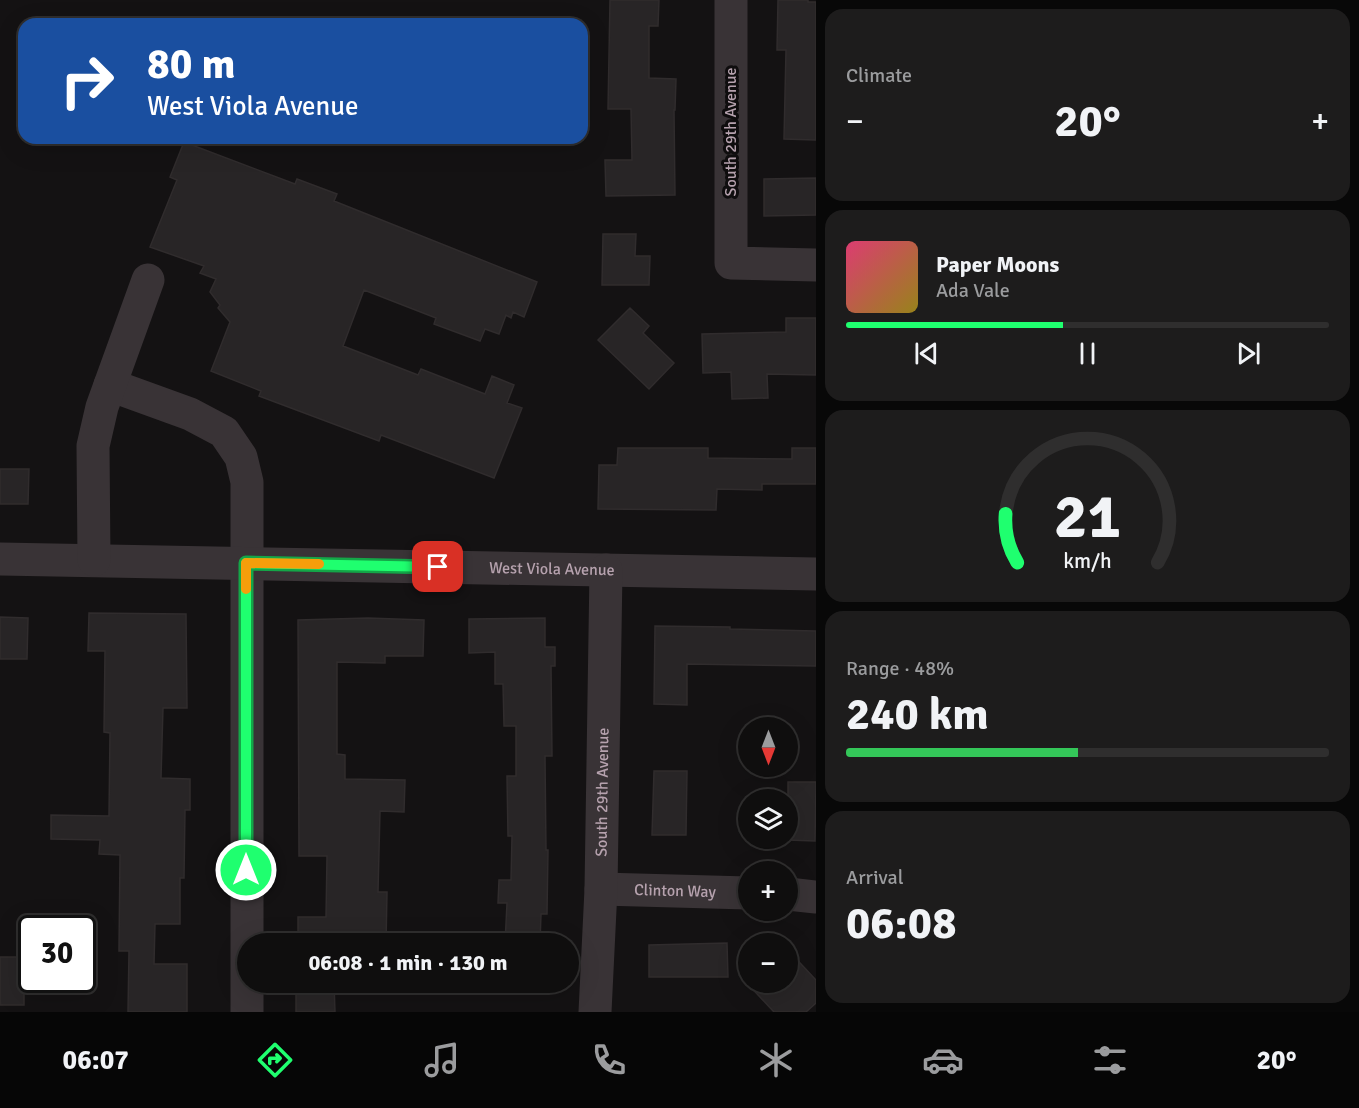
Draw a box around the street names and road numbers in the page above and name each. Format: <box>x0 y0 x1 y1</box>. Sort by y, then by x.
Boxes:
street label: South 29th Avenue <box>721 68 741 196</box>
street label: West Viola Avenue <box>489 558 615 580</box>
street label: South 29th Avenue <box>592 727 614 857</box>
street label: Clinton Way <box>634 880 717 902</box>

